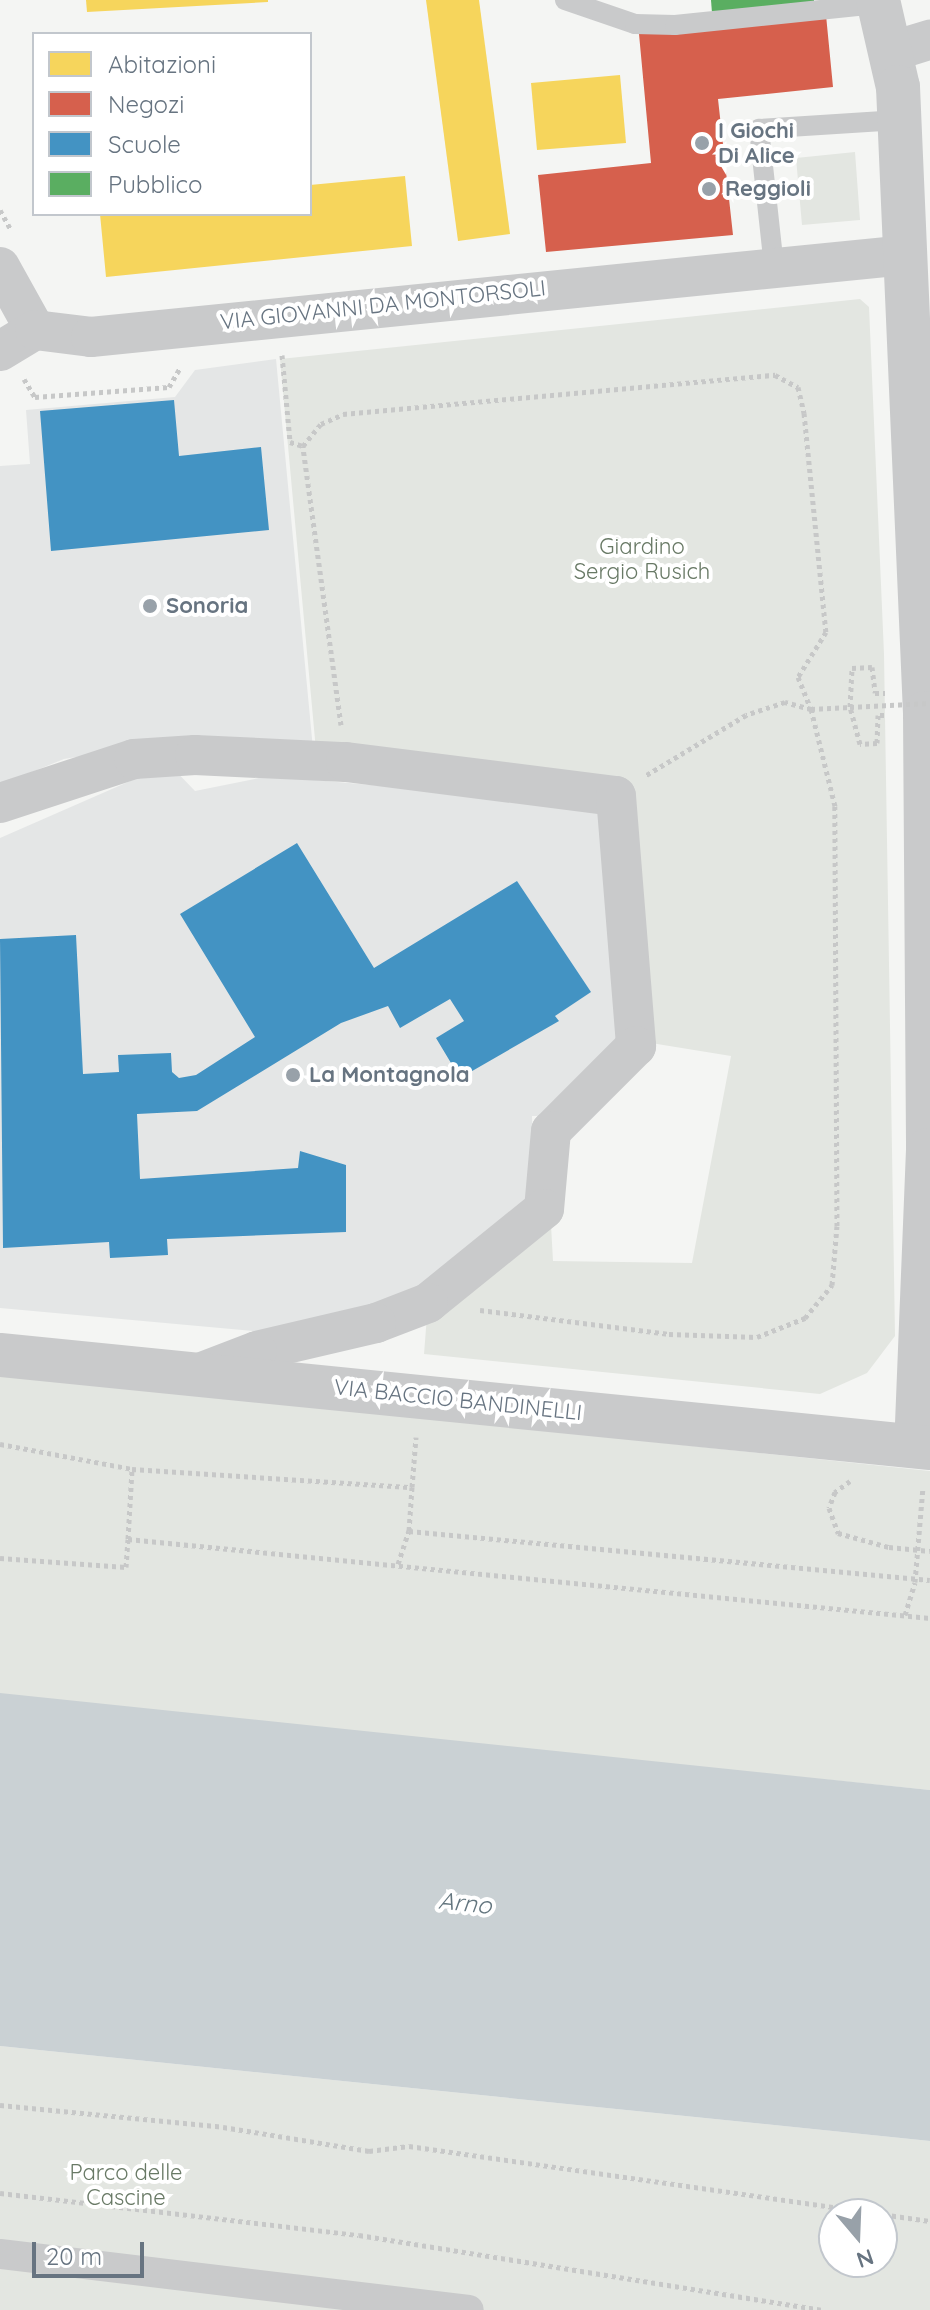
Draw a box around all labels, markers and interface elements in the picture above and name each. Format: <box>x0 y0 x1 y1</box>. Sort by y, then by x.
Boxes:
legend <box>32 32 312 216</box>
text: Abitazioni <box>108 49 216 79</box>
text: Negozi <box>108 89 184 119</box>
place label: I Giochi Di Alice <box>718 117 795 168</box>
text: Scuole <box>108 129 181 159</box>
marker: I Giochi Di Alice <box>693 134 711 152</box>
text: Pubblico <box>108 169 203 199</box>
place label: Reggioli <box>725 176 811 202</box>
marker: Reggioli <box>700 180 718 198</box>
street label: VIA GIOVANNI DA MONTORSOLI <box>219 275 547 335</box>
park label: Giardino Sergio Rusich <box>574 533 710 584</box>
place label: Sonoria <box>166 593 248 619</box>
marker: Sonoria <box>141 597 159 615</box>
place label: La Montagnola <box>309 1062 470 1088</box>
marker: La Montagnola <box>284 1066 302 1084</box>
street label: VIA BACCIO BANDINELLI <box>333 1374 583 1426</box>
water label: Arno <box>437 1886 493 1920</box>
park label: Parco delle Cascine <box>69 2159 183 2210</box>
north arrow <box>818 2198 898 2278</box>
scale bar <box>36 2226 148 2276</box>
text: 20 m <box>46 2241 102 2271</box>
text: N <box>853 2243 877 2275</box>

